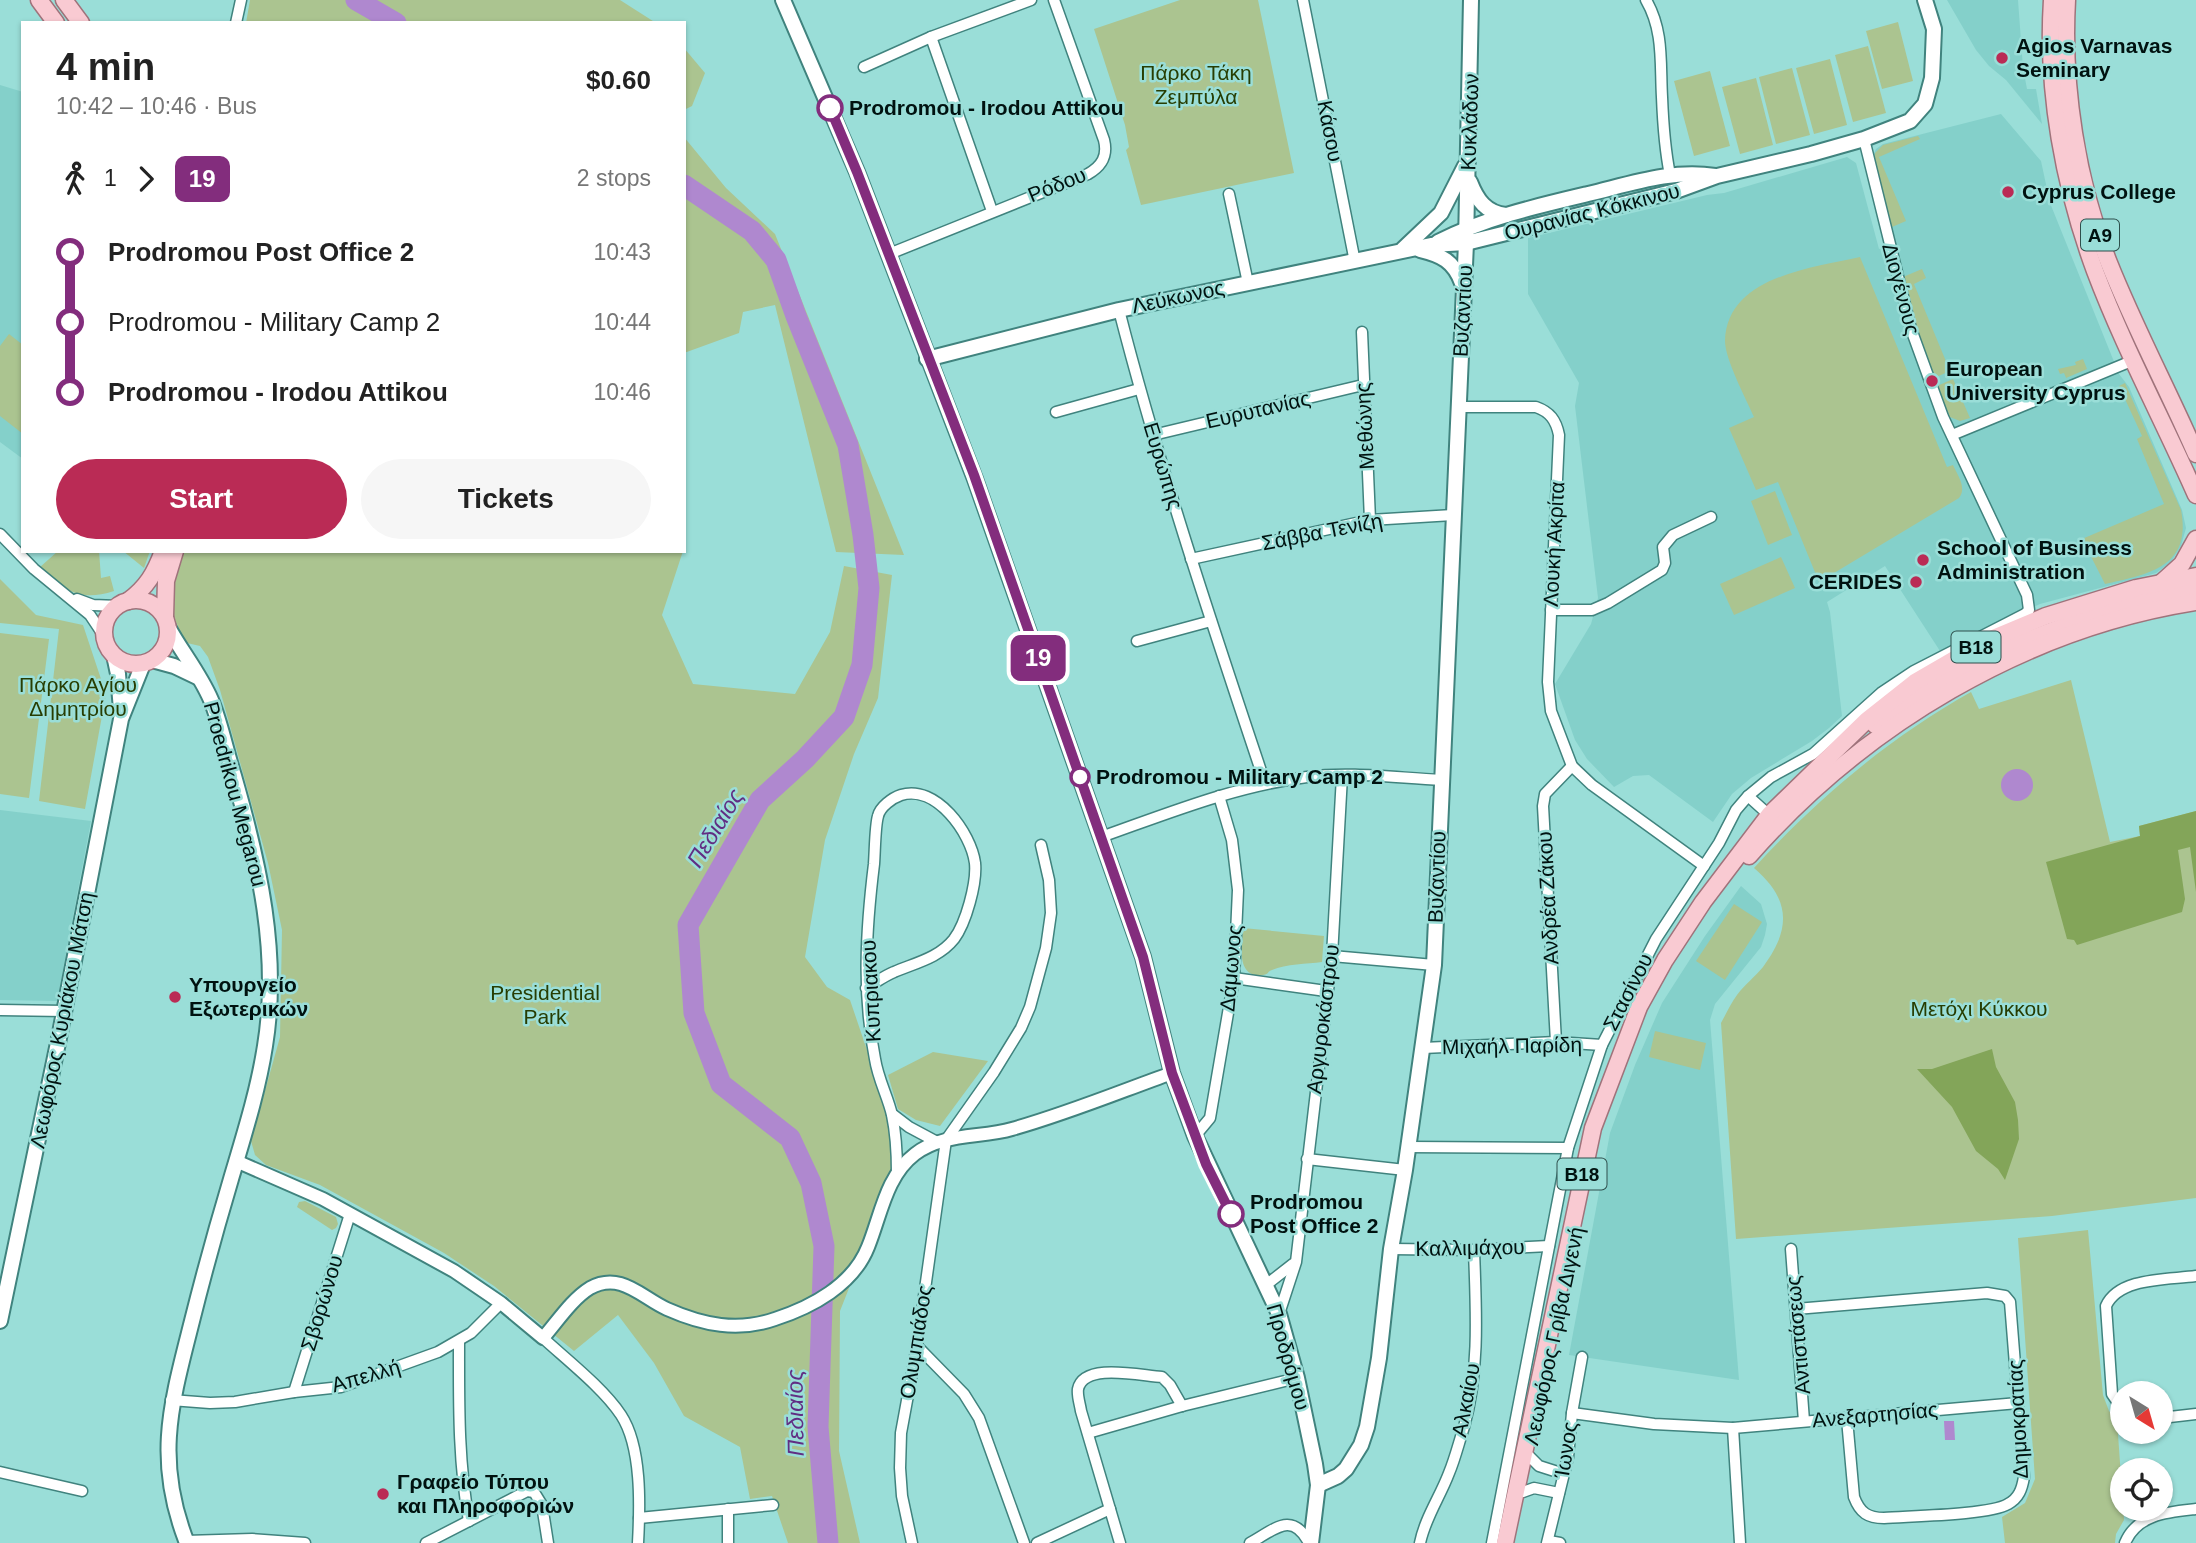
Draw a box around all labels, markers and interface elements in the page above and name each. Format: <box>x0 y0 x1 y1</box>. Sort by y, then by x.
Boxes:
place label: Agios Varnavas Seminary <box>2016 34 2172 81</box>
text: 4 min <box>56 46 155 88</box>
marker: Agios Varnavas Seminary <box>1994 50 2010 66</box>
park label: Πάρκο Τάκη Ζεμπύλα <box>1140 61 1252 108</box>
text: $0.60 <box>586 65 651 95</box>
street label: Κυκλάδων <box>1456 73 1483 171</box>
text: 10:42 – 10:46 · Bus <box>56 93 257 119</box>
marker: Prodromou - Irodou Attikou <box>817 95 843 121</box>
place label: Prodromou - Irodou Attikou <box>849 96 1124 119</box>
street label: Κάσου <box>1313 98 1348 164</box>
icon: walk <box>56 160 94 198</box>
icon: forward <box>127 160 165 198</box>
street label: Ρόδου <box>1024 163 1089 207</box>
text: 1 <box>104 165 117 191</box>
text: 19 <box>189 165 216 192</box>
text: 2 stops <box>577 165 651 191</box>
street label: Ουρανίας Κόκκινου <box>1502 179 1682 244</box>
place label: Cyprus College <box>2022 180 2176 203</box>
marker: Cyprus College <box>2000 184 2016 200</box>
road number: A9 <box>2081 219 2119 250</box>
text: Prodromou Post Office 2 <box>108 237 414 267</box>
text: 10:43 <box>593 239 651 265</box>
street label: Διογένους <box>1878 240 1925 337</box>
street label: Βυζαντίου <box>1449 264 1476 358</box>
street label: Λεύκωνος <box>1130 276 1226 318</box>
text: Prodromou - Military Camp 2 <box>108 307 440 337</box>
text: 10:44 <box>593 309 651 335</box>
place label: European University Cyprus <box>1946 357 2126 404</box>
marker: European University Cyprus <box>1924 373 1940 389</box>
text: Prodromou - Irodou Attikou <box>108 377 448 407</box>
text: 10:46 <box>593 379 651 405</box>
street label: Μεθώνης <box>1351 382 1378 470</box>
street label: Ευρυτανίας <box>1203 386 1312 433</box>
street label: Ευρώπης <box>1139 420 1188 512</box>
button: Start <box>56 459 347 539</box>
button: Tickets <box>361 459 651 539</box>
street label: Λουκή Ακρίτα <box>1539 481 1568 607</box>
street label: Σάββα Τενίζη <box>1260 509 1384 554</box>
place label: School of Business Administration <box>1937 536 2132 583</box>
marker: School of Business Administration <box>1915 552 1931 568</box>
place label: CERIDES <box>1809 570 1902 593</box>
marker: CERIDES <box>1908 574 1924 590</box>
road number: B18 <box>1952 632 2000 662</box>
line badge: 19 <box>1006 635 1070 681</box>
text: 19 <box>1025 644 1051 671</box>
park label: Πάρκο Αγίου Δημητρίου <box>19 673 137 720</box>
street label: Proedrikou Megarou <box>200 699 271 889</box>
place label: Prodromou - Military Camp 2 <box>1096 765 1383 788</box>
marker: Prodromou - Military Camp 2 <box>1070 767 1090 787</box>
water label: Πεδιαίος <box>681 783 749 872</box>
street label: Βυζαντίου <box>1423 831 1450 923</box>
street label: Ανδρέα Ζάκου <box>1533 831 1562 965</box>
street label: Λεωφόρος Κυριάκου Μάτση <box>25 890 98 1150</box>
street label: Δάμωνος <box>1215 924 1246 1012</box>
street label: Κυπριακου <box>856 939 885 1043</box>
street label: Αργυροκάστρου <box>1302 943 1343 1095</box>
street label: Στασίνου <box>1598 949 1657 1034</box>
place label: Υπουργείο Εξωτερικών <box>189 973 308 1020</box>
park label: Presidential Park <box>490 981 600 1028</box>
marker: Υπουργείο Εξωτερικών <box>167 989 183 1005</box>
park label: Μετόχι Κύκκου <box>1910 997 2048 1020</box>
street label: Μιχαήλ Παρίδη <box>1442 1033 1582 1058</box>
road number: B18 <box>1558 1158 1606 1190</box>
place label: Prodromou Post Office 2 <box>1250 1190 1378 1237</box>
marker: Prodromou Post Office 2 <box>1218 1201 1244 1227</box>
street label: Λεωφόρος Γρίβα Διγενή <box>1519 1225 1588 1447</box>
street label: Καλλιμάχου <box>1415 1235 1525 1260</box>
street label: Σβορώνου <box>296 1252 347 1353</box>
street label: Αντιστάσεως <box>1781 1275 1814 1395</box>
street label: Ολυμπιάδος <box>895 1283 936 1400</box>
street label: Προδρόμου <box>1262 1301 1315 1413</box>
street label: Απελλή <box>329 1355 403 1396</box>
street label: Δημοκρατίας <box>2003 1359 2032 1479</box>
street label: Αλκαίου <box>1447 1361 1484 1439</box>
water label: Πεδιαίος <box>781 1369 809 1457</box>
north arrow <box>2110 1381 2174 1444</box>
map controls <box>2110 1381 2173 1521</box>
street label: Ανεξαρτησίας <box>1811 1398 1939 1431</box>
street label: Ίωνος <box>1550 1420 1581 1481</box>
button: locate <box>2110 1458 2173 1521</box>
place label: Γραφείο Τύπου και Πληροφοριών <box>397 1470 574 1517</box>
marker: Γραφείο Τύπου και Πληροφοριών <box>375 1486 391 1502</box>

